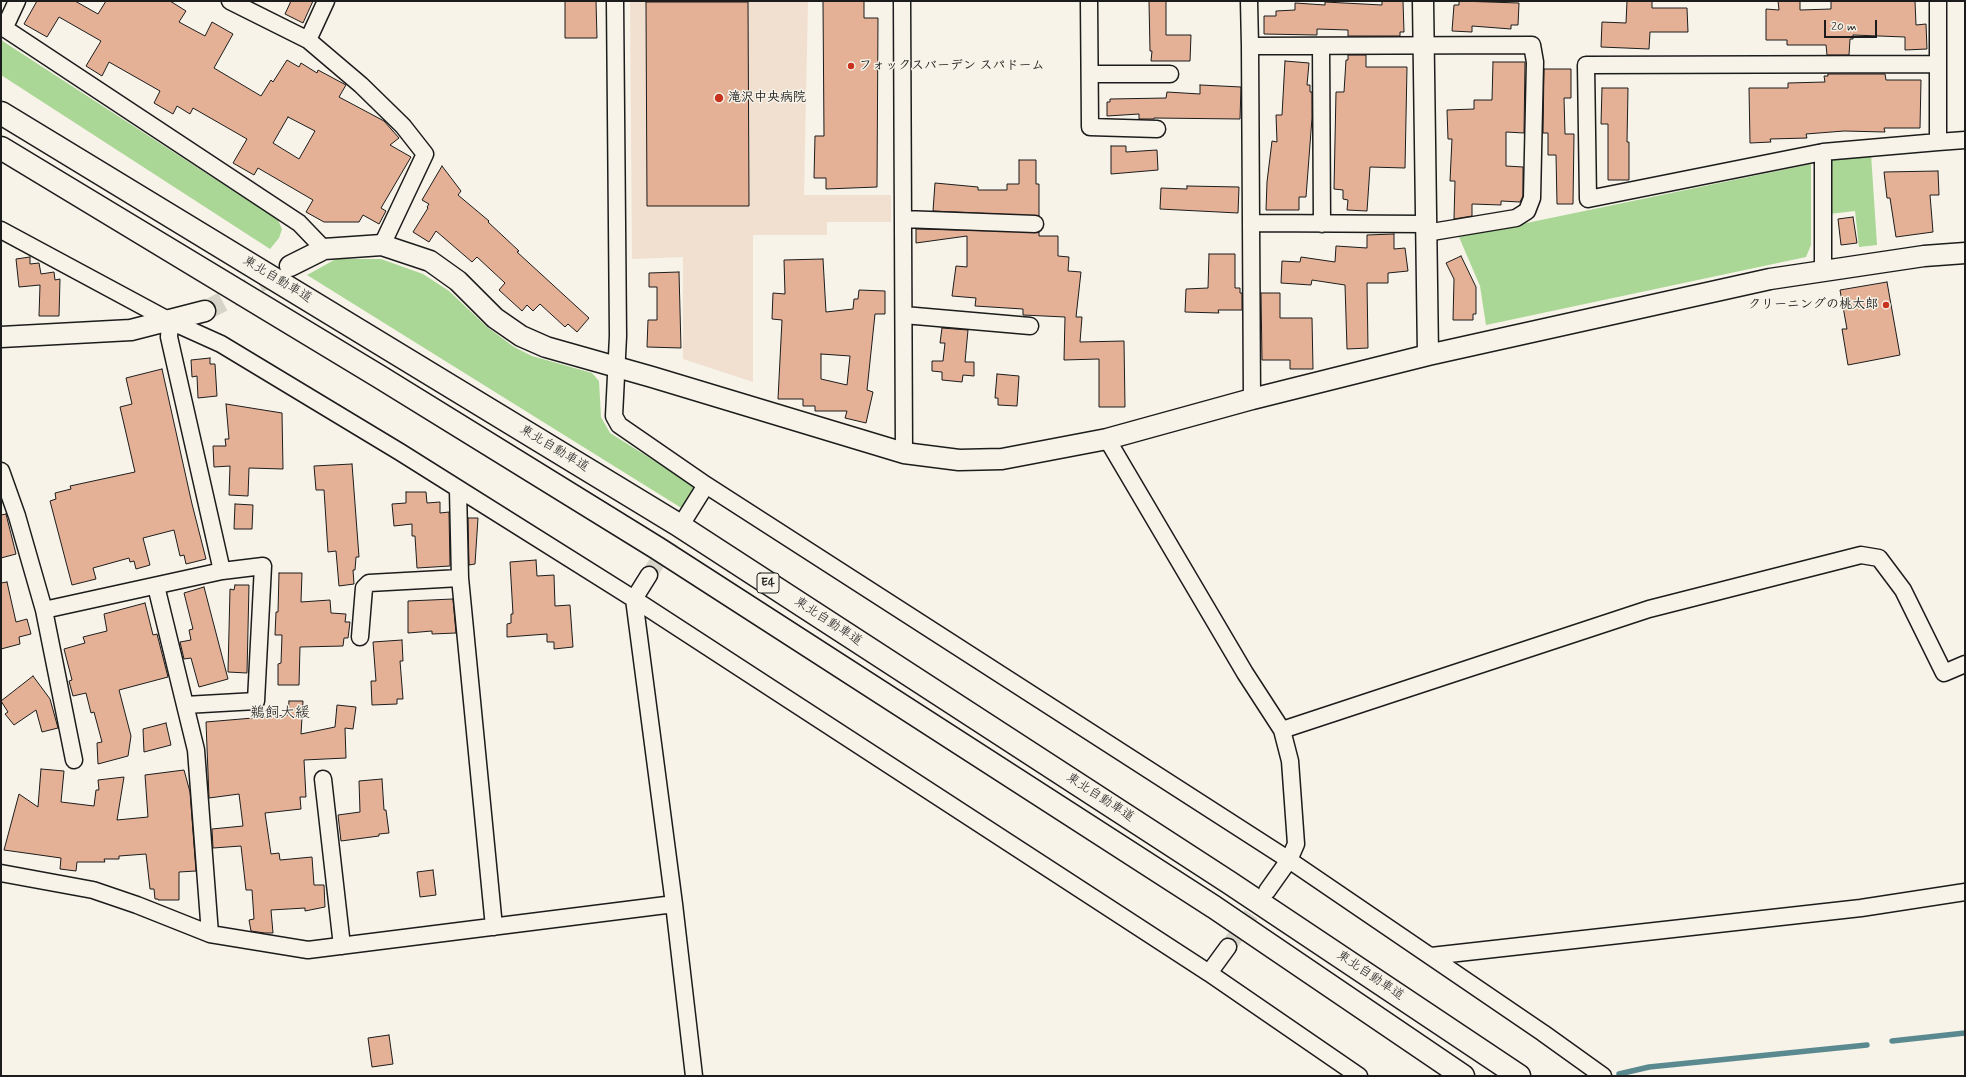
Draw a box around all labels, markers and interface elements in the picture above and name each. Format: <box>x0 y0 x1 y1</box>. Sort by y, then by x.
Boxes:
scale bar <box>1826 12 1879 38</box>
text: 20 m <box>1831 19 1857 35</box>
place label: フォックスバーデン スパドーム <box>859 58 1045 74</box>
marker: フォックスバーデン スパドーム <box>846 61 856 71</box>
place label: 滝沢中央病院 <box>728 90 806 106</box>
marker: 滝沢中央病院 <box>713 92 725 104</box>
street label: 東北自動車道 <box>240 253 314 307</box>
place label: クリーニングの桃太郎 <box>1748 297 1878 313</box>
marker: クリーニングの桃太郎 <box>1881 300 1891 310</box>
street label: 東北自動車道 <box>517 422 591 476</box>
road number: E4 <box>757 573 779 593</box>
street label: 東北自動車道 <box>791 594 865 650</box>
district label: 鵜飼大緩 <box>250 705 310 723</box>
street label: 東北自動車道 <box>1063 770 1137 826</box>
street label: 東北自動車道 <box>1333 948 1407 1004</box>

